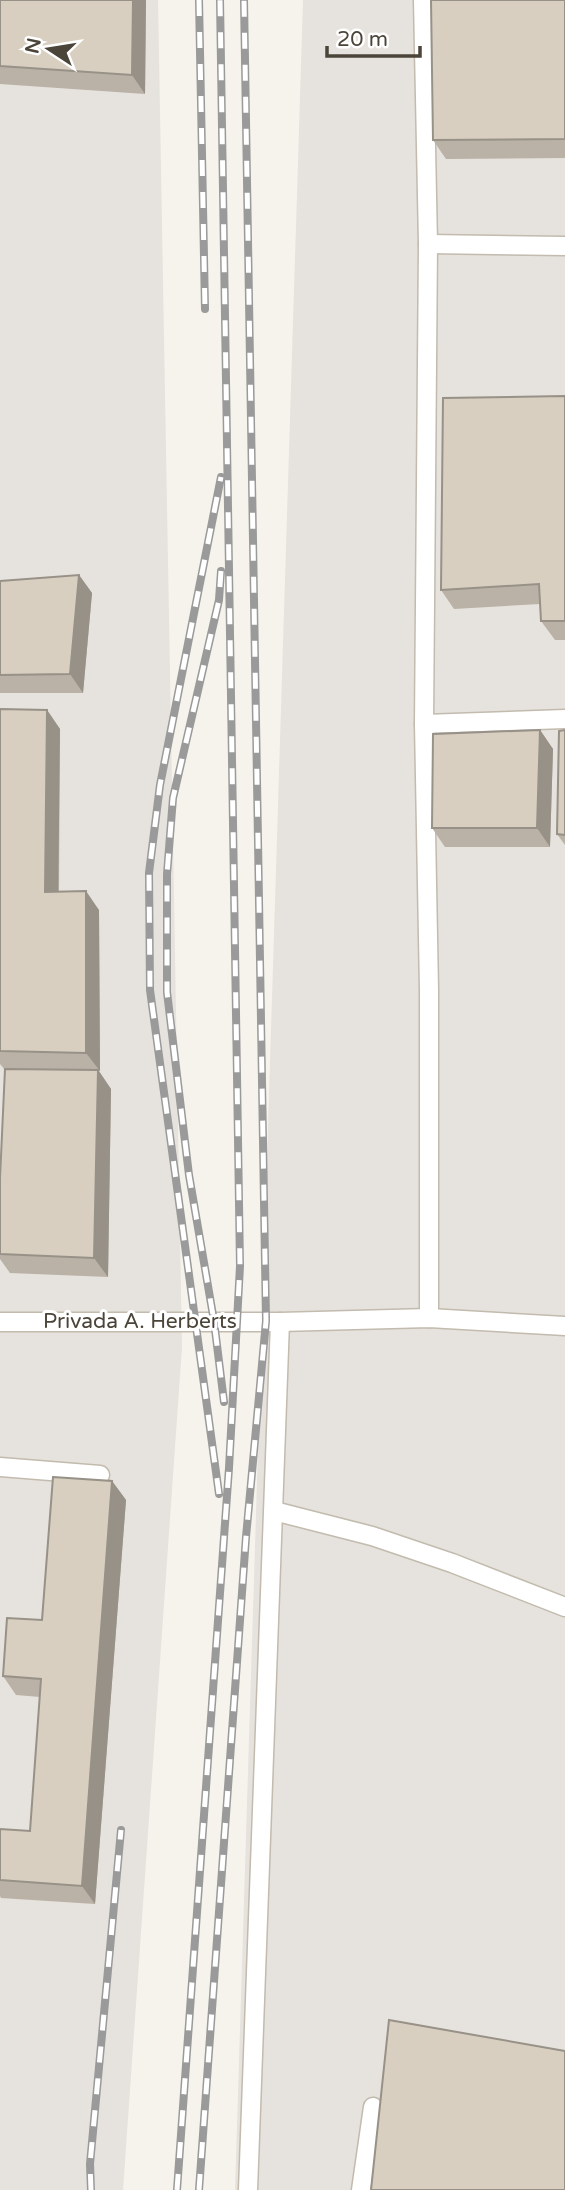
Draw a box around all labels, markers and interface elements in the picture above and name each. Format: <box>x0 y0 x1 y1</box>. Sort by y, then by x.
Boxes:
north arrow <box>14 14 84 84</box>
scale bar <box>327 14 420 58</box>
text: 20 m <box>337 27 388 52</box>
text: N <box>21 36 46 55</box>
street label: Privada A. Herberts <box>43 1309 237 1334</box>

